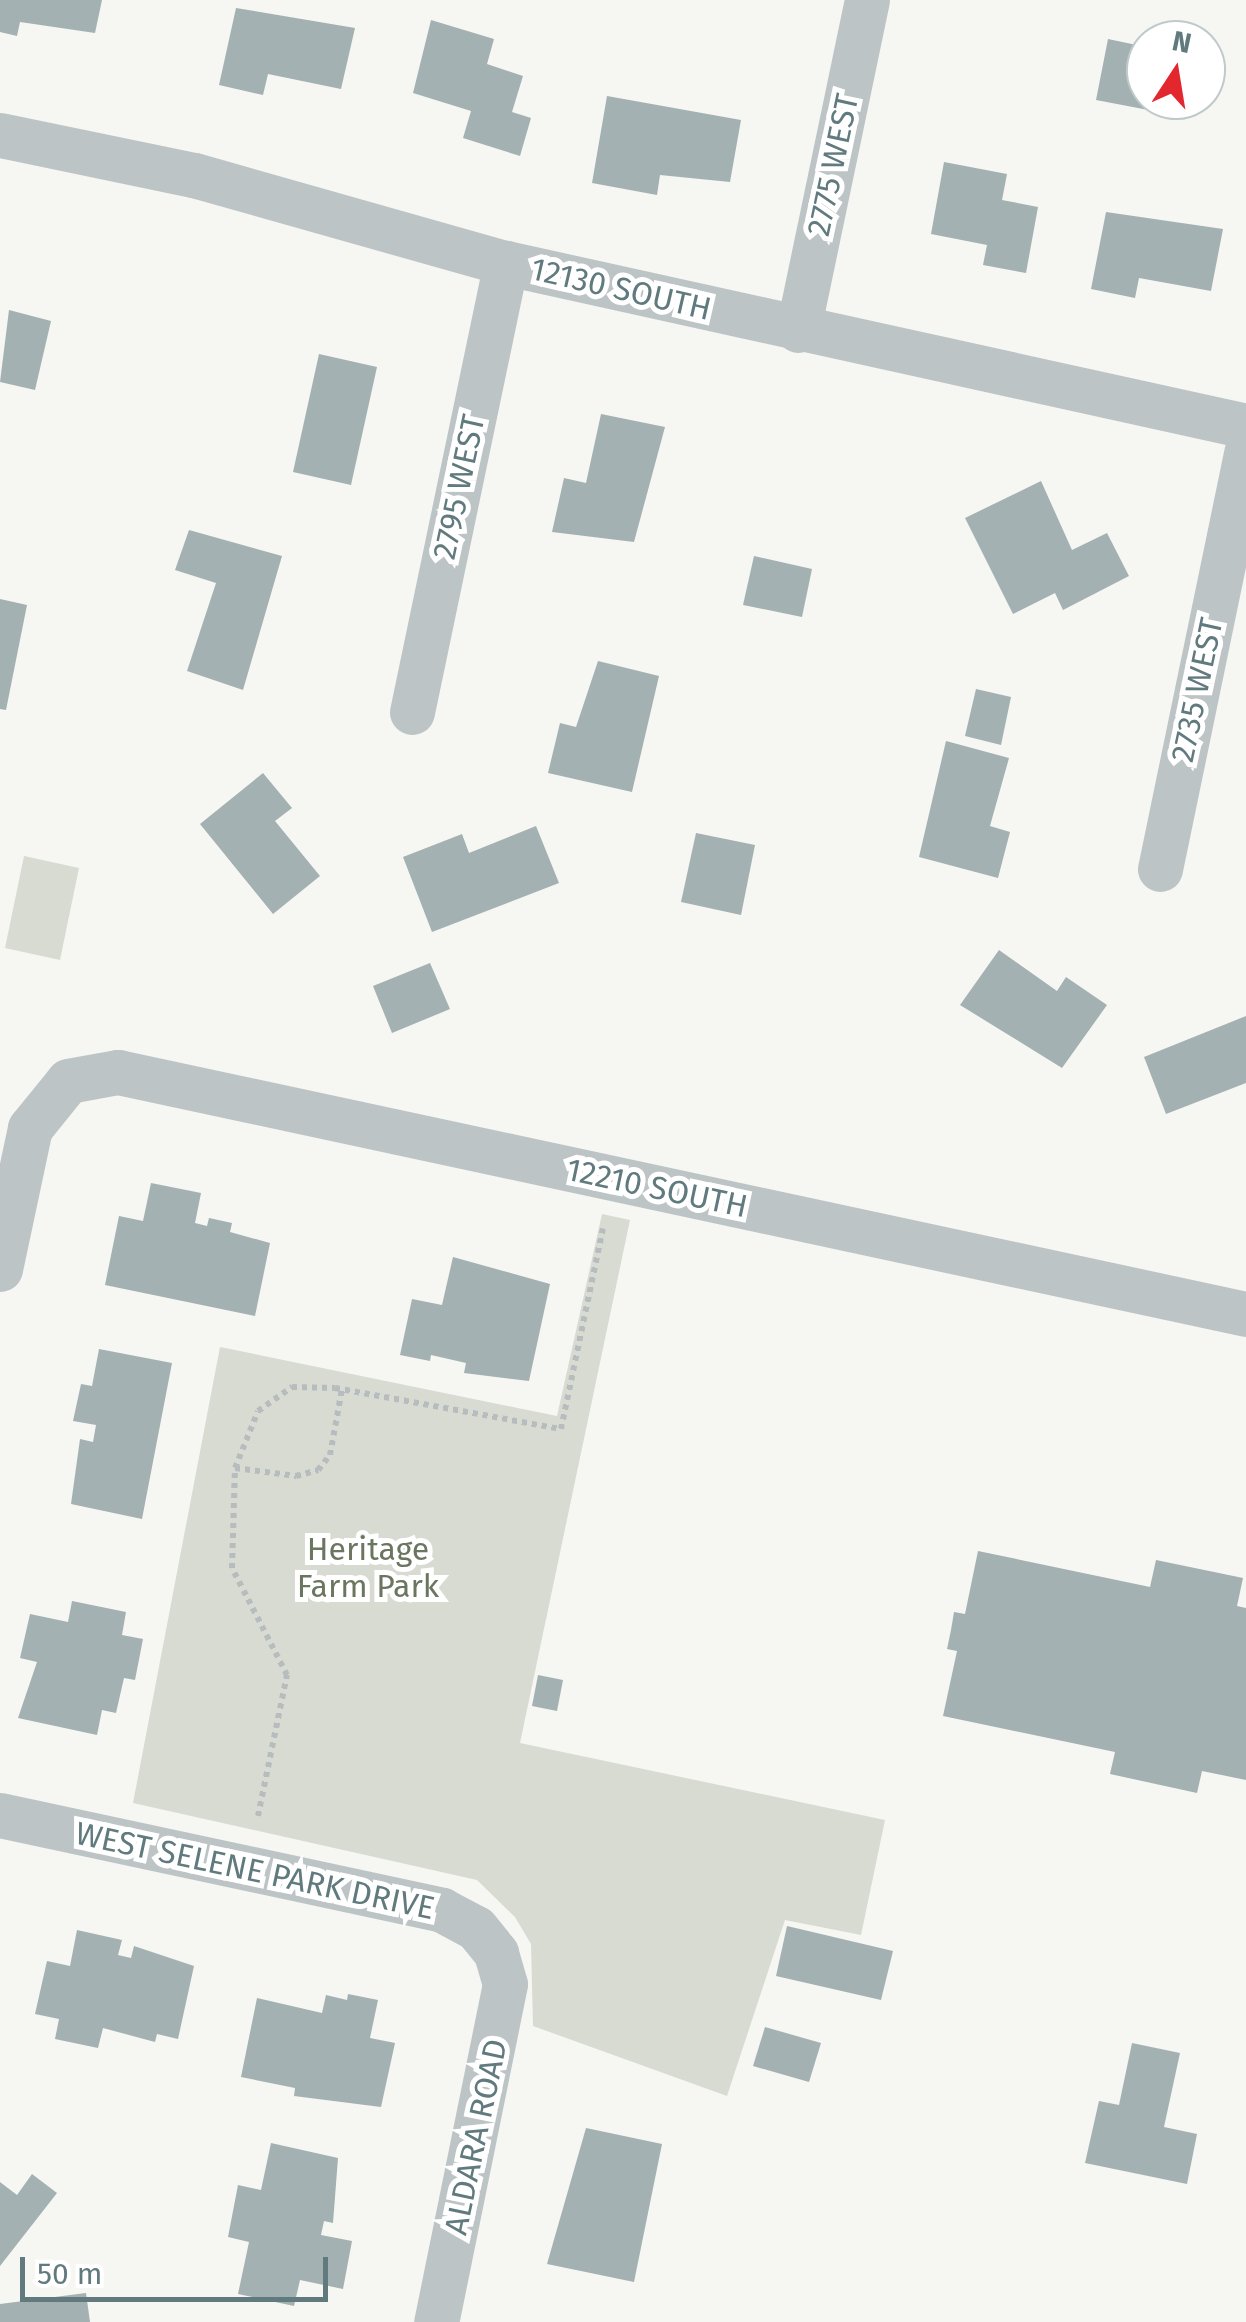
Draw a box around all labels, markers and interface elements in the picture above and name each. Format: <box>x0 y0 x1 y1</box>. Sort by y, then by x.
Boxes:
north arrow <box>1126 20 1226 120</box>
text: N <box>1169 24 1194 60</box>
street label: 2775 WEST <box>799 90 867 240</box>
street label: 12130 SOUTH <box>527 250 715 328</box>
street label: 2795 WEST <box>425 411 493 563</box>
street label: 2735 WEST <box>1163 614 1231 766</box>
street label: 12210 SOUTH <box>563 1150 751 1226</box>
park label: Heritage Farm Park <box>297 1531 439 1606</box>
street label: WEST SELENE PARK DRIVE <box>72 1814 438 1928</box>
street label: ALDARA ROAD <box>437 2036 515 2238</box>
scale bar <box>25 2237 332 2299</box>
text: 50 m <box>37 2256 102 2292</box>

